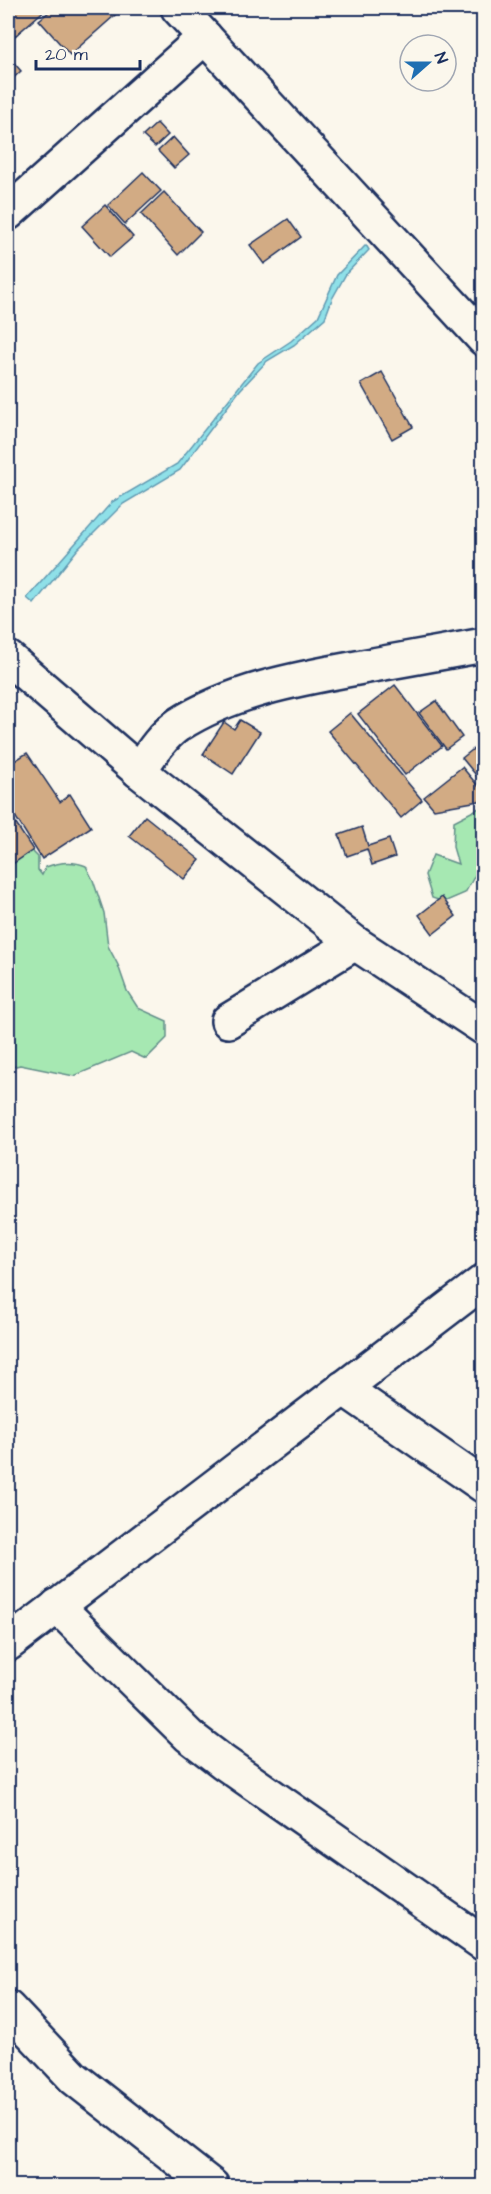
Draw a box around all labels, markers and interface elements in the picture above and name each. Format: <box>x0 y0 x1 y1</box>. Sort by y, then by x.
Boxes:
scale bar <box>36 33 140 71</box>
north arrow <box>398 33 458 93</box>
text: 20 m <box>45 42 88 67</box>
text: N <box>429 49 453 67</box>

